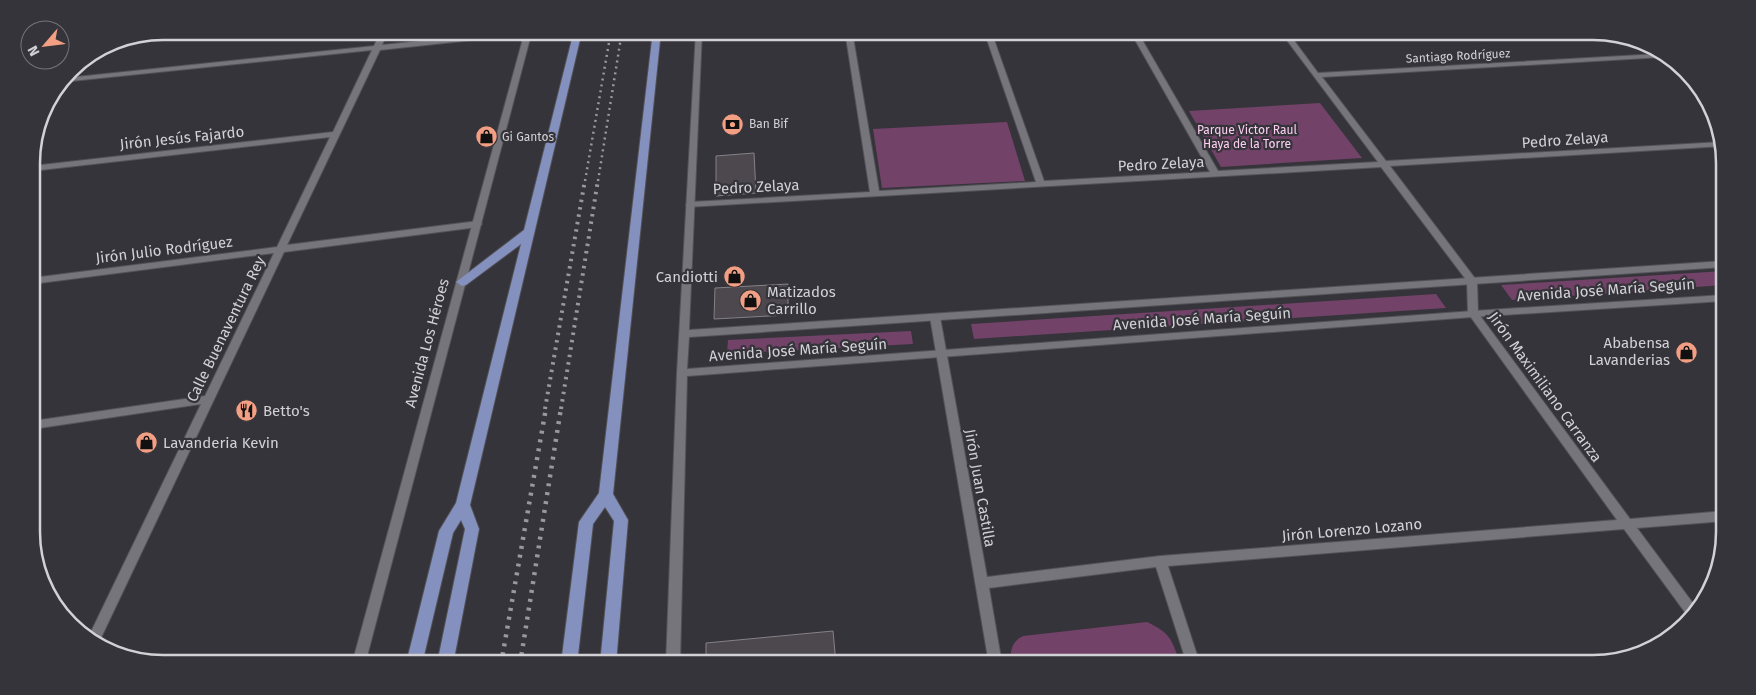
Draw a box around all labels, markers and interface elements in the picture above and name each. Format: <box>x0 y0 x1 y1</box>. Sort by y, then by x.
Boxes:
north arrow <box>20 20 70 70</box>
text: N <box>24 43 44 59</box>
street label: Santiago Rodríguez <box>1405 46 1511 66</box>
bank icon: Ban Bif <box>721 112 745 136</box>
place label: Ban Bif <box>749 117 789 131</box>
street label: Jirón Jesús Fajardo <box>119 123 245 153</box>
park label: Parque Victor Raul Haya de la Torre <box>1197 123 1297 151</box>
shop icon: Gi Gantos <box>474 125 498 149</box>
street label: Pedro Zelaya <box>1521 128 1609 152</box>
place label: Gi Gantos <box>502 130 554 144</box>
street label: Pedro Zelaya <box>1117 153 1205 175</box>
street label: Pedro Zelaya <box>712 176 800 198</box>
street label: Jirón Julio Rodríguez <box>94 233 234 267</box>
street label: Calle Buenaventura Rey <box>183 253 269 405</box>
shop icon: Candiotti <box>722 265 746 289</box>
place label: Candiotti <box>656 268 718 286</box>
street label: Avenida José María Seguín <box>1516 275 1696 305</box>
street label: Avenida Los Héroes <box>401 277 453 409</box>
place label: Matizados Carrillo <box>767 283 836 318</box>
shop icon: Matizados Carrillo <box>739 289 763 313</box>
street label: Avenida José María Seguín <box>1112 304 1292 334</box>
street label: Jirón Maximiliano Carranza <box>1484 308 1606 466</box>
place label: Ababensa Lavanderias <box>1588 334 1670 369</box>
street label: Avenida José María Seguín <box>708 335 888 365</box>
shop icon: Ababensa Lavanderias <box>1674 340 1698 364</box>
restaurant icon: Betto's <box>235 399 259 423</box>
place label: Betto's <box>263 402 310 420</box>
street label: Jirón Juan Castilla <box>961 428 999 548</box>
shop icon: Lavanderia Kevin <box>135 431 159 455</box>
place label: Lavanderia Kevin <box>163 434 279 452</box>
street label: Jirón Lorenzo Lozano <box>1281 515 1423 545</box>

